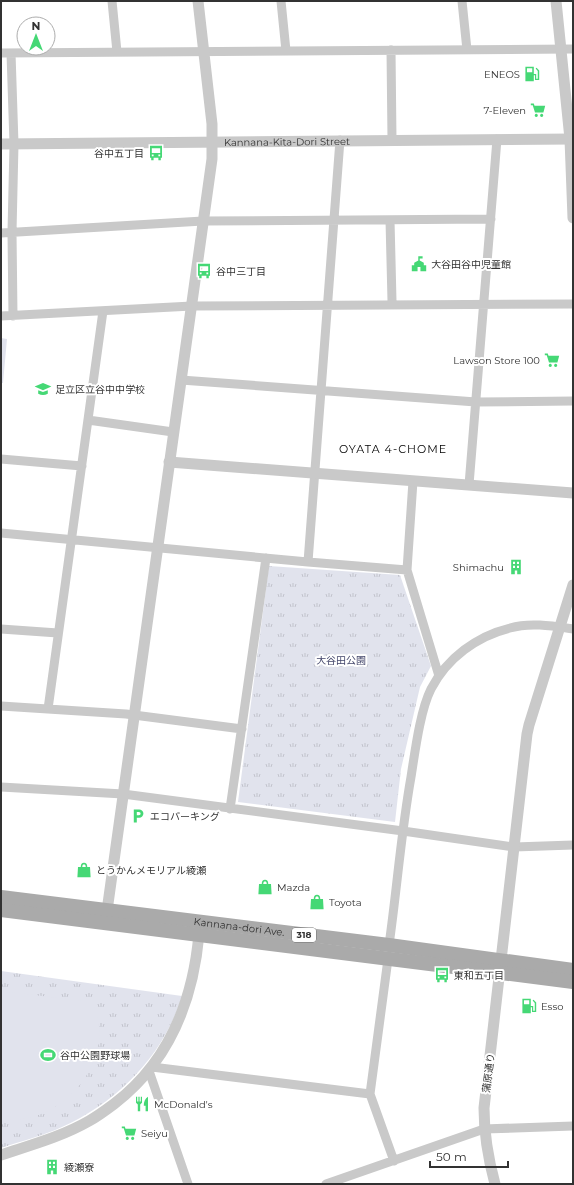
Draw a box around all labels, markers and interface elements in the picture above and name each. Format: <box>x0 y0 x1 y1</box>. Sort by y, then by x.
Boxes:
north arrow <box>16 16 56 56</box>
text: N <box>32 19 40 33</box>
fuel station icon: ENEOS <box>523 65 541 83</box>
place label: ENEOS <box>484 68 520 81</box>
supermarket icon: 7-Eleven <box>529 101 547 119</box>
place label: 7-Eleven <box>483 104 526 117</box>
street label: Kannana-Kita-Dori Street <box>224 135 350 149</box>
bus stop icon: 谷中五丁目 <box>147 144 165 162</box>
place label: 谷中五丁目 <box>94 147 144 160</box>
public building icon: 大谷田谷中児童館 <box>410 255 428 273</box>
place label: 大谷田谷中児童館 <box>431 258 511 271</box>
bus stop icon: 谷中三丁目 <box>195 262 213 280</box>
place label: 谷中三丁目 <box>216 265 266 278</box>
supermarket icon: Lawson Store 100 <box>543 351 561 369</box>
place label: Lawson Store 100 <box>453 354 540 367</box>
school or university icon: 足立区立谷中中学校 <box>34 380 52 398</box>
place label: 足立区立谷中中学校 <box>55 383 145 396</box>
district label: OYATA 4-CHOME <box>339 442 447 456</box>
building icon: Shimachu <box>507 558 525 576</box>
place label: Shimachu <box>453 561 504 574</box>
park label: 大谷田公園 <box>316 654 366 667</box>
parking icon: エコパーキング <box>129 807 147 825</box>
place label: エコパーキング <box>150 810 220 823</box>
shop icon: とうかんメモリアル綾瀬 <box>75 861 93 879</box>
place label: とうかんメモリアル綾瀬 <box>96 864 207 877</box>
shop icon: Mazda <box>256 878 274 896</box>
place label: Mazda <box>277 881 310 894</box>
shop icon: Toyota <box>308 893 326 911</box>
place label: Toyota <box>329 896 362 909</box>
street label: Kannana-dori Ave. <box>193 915 285 939</box>
road number: 318 <box>292 928 316 942</box>
bus stop icon: 東和五丁目 <box>433 966 451 984</box>
place label: 東和五丁目 <box>454 969 504 982</box>
fuel station icon: Esso <box>520 997 538 1015</box>
place label: Esso <box>541 1000 564 1013</box>
sports icon: 谷中公園野球場 <box>39 1046 57 1064</box>
place label: 谷中公園野球場 <box>60 1049 130 1062</box>
street label: 蒲原通り <box>480 1052 497 1094</box>
restaurant icon: McDonald's <box>133 1095 151 1113</box>
place label: McDonald's <box>154 1098 213 1111</box>
supermarket icon: Seiyu <box>120 1124 138 1142</box>
place label: Seiyu <box>141 1127 168 1140</box>
scale bar <box>430 1143 508 1169</box>
text: 50 m <box>436 1149 467 1164</box>
building icon: 綾瀬寮 <box>43 1158 61 1176</box>
place label: 綾瀬寮 <box>64 1161 94 1174</box>

